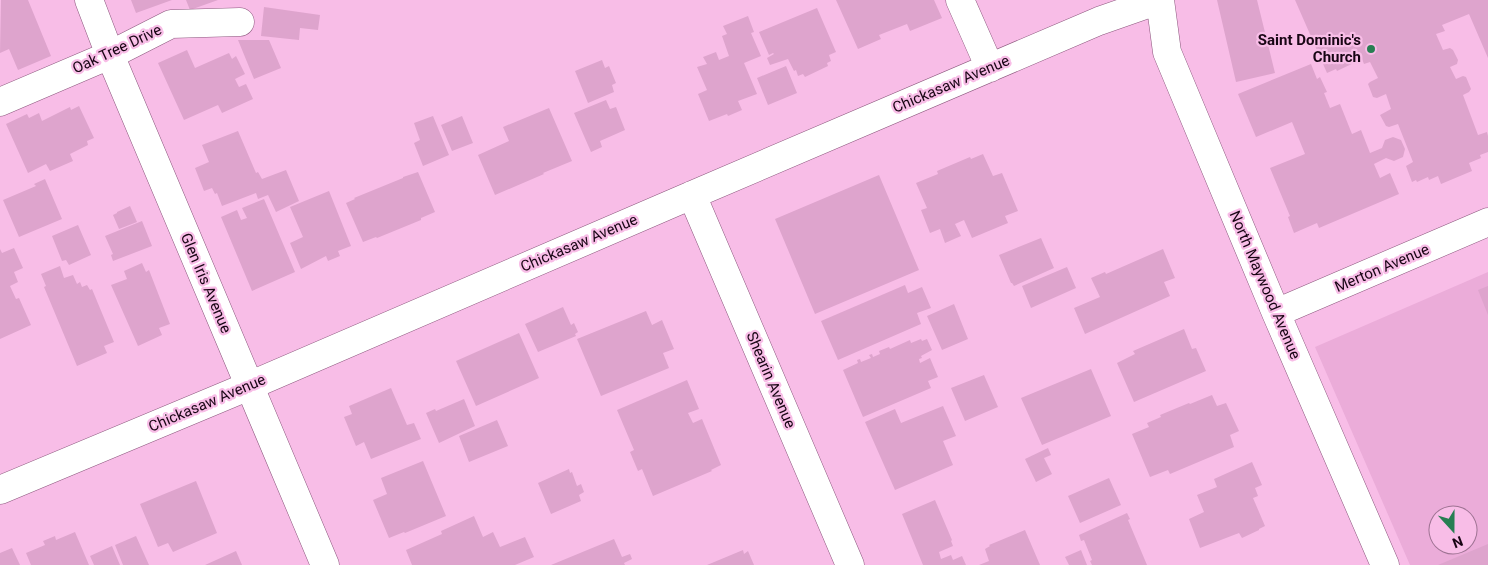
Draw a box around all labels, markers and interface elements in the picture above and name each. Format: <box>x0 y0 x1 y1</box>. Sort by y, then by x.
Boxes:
street label: Oak Tree Drive <box>70 21 164 77</box>
place label: Saint Dominic's Church <box>1258 31 1361 66</box>
marker: Saint Dominic's Church <box>1365 43 1377 55</box>
street label: Chickasaw Avenue <box>890 51 1012 117</box>
street label: North Maywood Avenue <box>1226 208 1304 362</box>
street label: Chickasaw Avenue <box>518 210 640 276</box>
street label: Glen Iris Avenue <box>177 230 235 336</box>
street label: Merton Avenue <box>1332 240 1432 296</box>
street label: Shearin Avenue <box>743 329 799 431</box>
street label: Chickasaw Avenue <box>146 370 268 436</box>
north arrow <box>1428 505 1478 555</box>
text: N <box>1450 533 1465 551</box>

